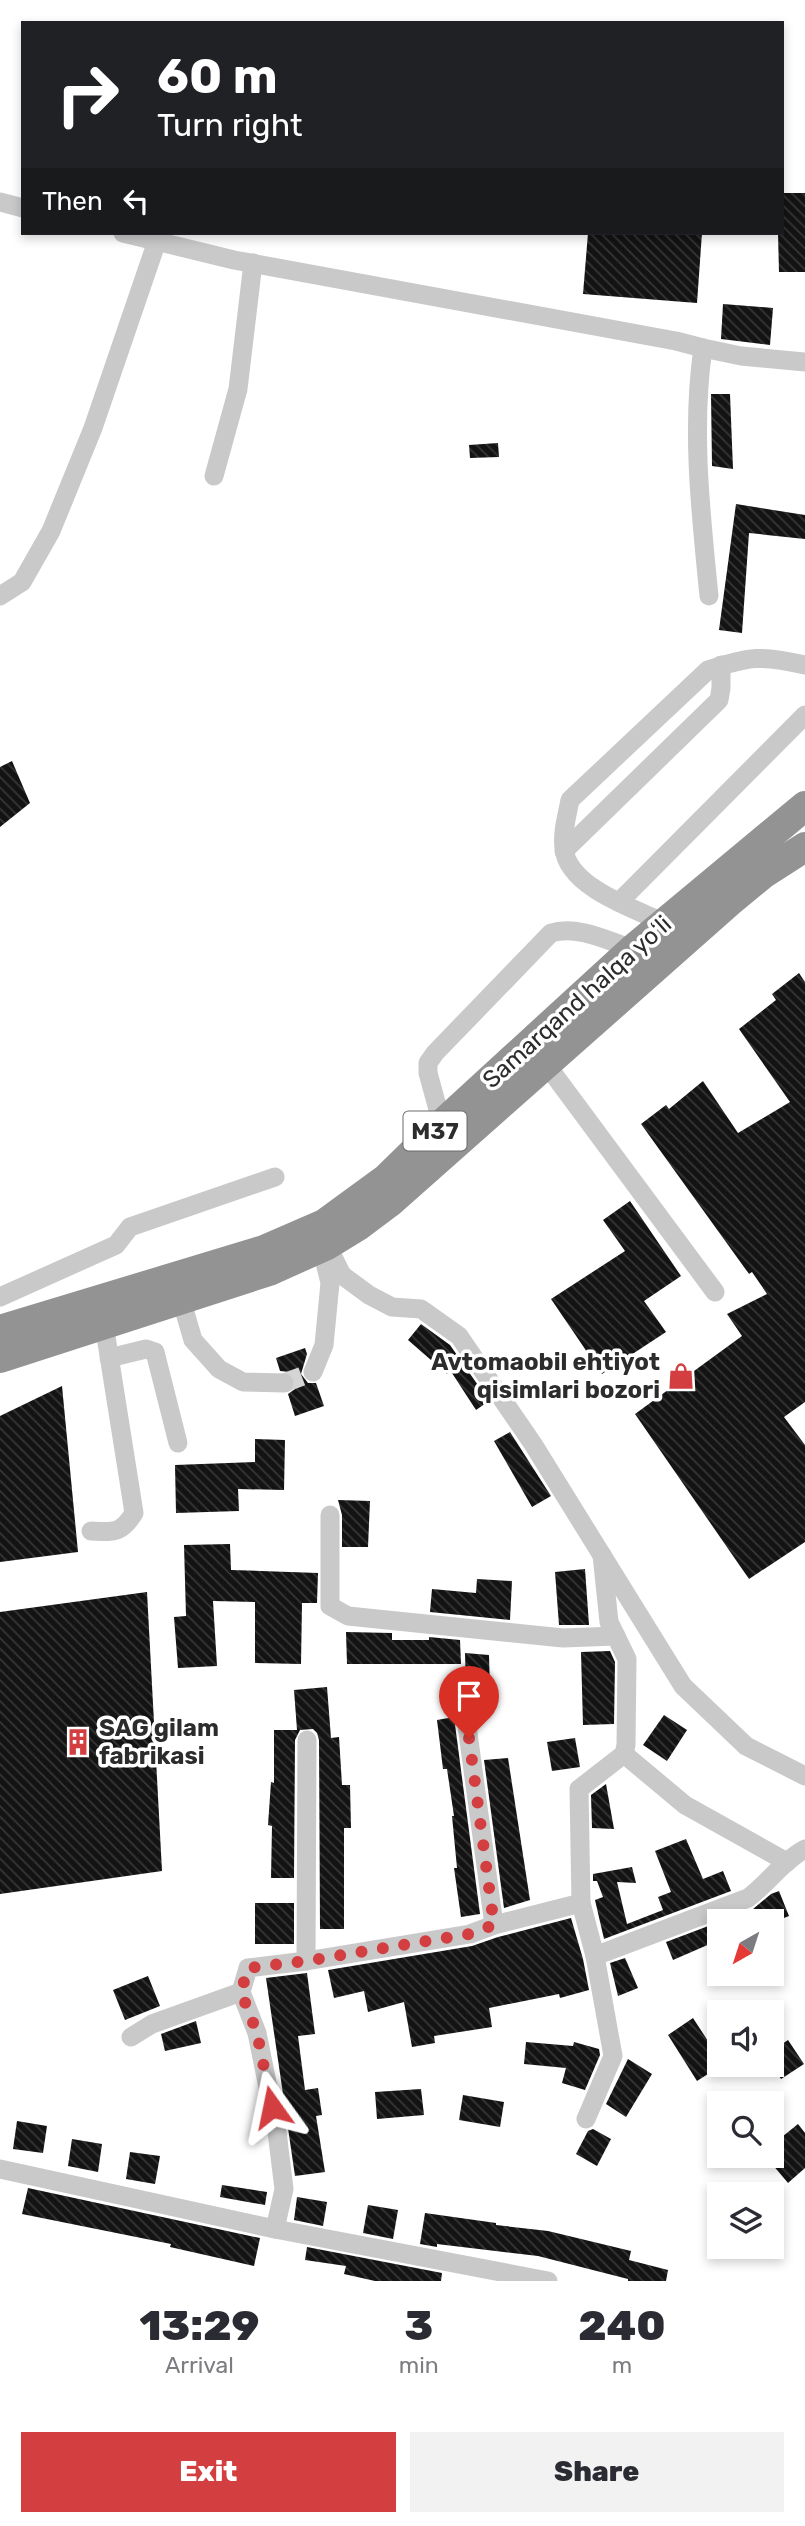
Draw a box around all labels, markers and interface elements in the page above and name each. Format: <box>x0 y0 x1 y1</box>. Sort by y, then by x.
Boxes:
text: 60 m <box>157 47 278 105</box>
icon: right <box>42 49 133 140</box>
text: Turn right <box>157 106 302 144</box>
icon: left <box>117 182 155 220</box>
text: Then <box>42 186 103 217</box>
street label: Samarqand halqa yoʻli <box>477 910 677 1094</box>
road number: M37 <box>404 1112 466 1150</box>
place label: Avtomaobil ehtiyot qisimlari bozori <box>431 1348 660 1404</box>
shop icon: Avtomaobil ehtiyot qisimlari bozori <box>666 1361 696 1391</box>
pin <box>439 1666 499 1738</box>
icon: arrive <box>450 1677 488 1715</box>
place label: SAG gilam fabrikasi <box>99 1714 219 1770</box>
building icon: SAG gilam fabrikasi <box>63 1727 93 1757</box>
north arrow <box>707 1909 784 1986</box>
map controls <box>707 1909 784 2259</box>
button: sound <box>707 2000 784 2077</box>
position arrow <box>235 2070 309 2144</box>
button: search <box>707 2091 784 2168</box>
button: layers <box>707 2182 784 2259</box>
text: 13:29 <box>139 2301 259 2351</box>
text: 3 <box>404 2301 433 2351</box>
text: 240 <box>578 2301 666 2351</box>
text: Arrival <box>165 2351 234 2379</box>
text: min <box>399 2351 439 2379</box>
text: m <box>612 2351 632 2379</box>
button: Exit <box>21 2432 396 2512</box>
button: Share <box>410 2432 784 2512</box>

